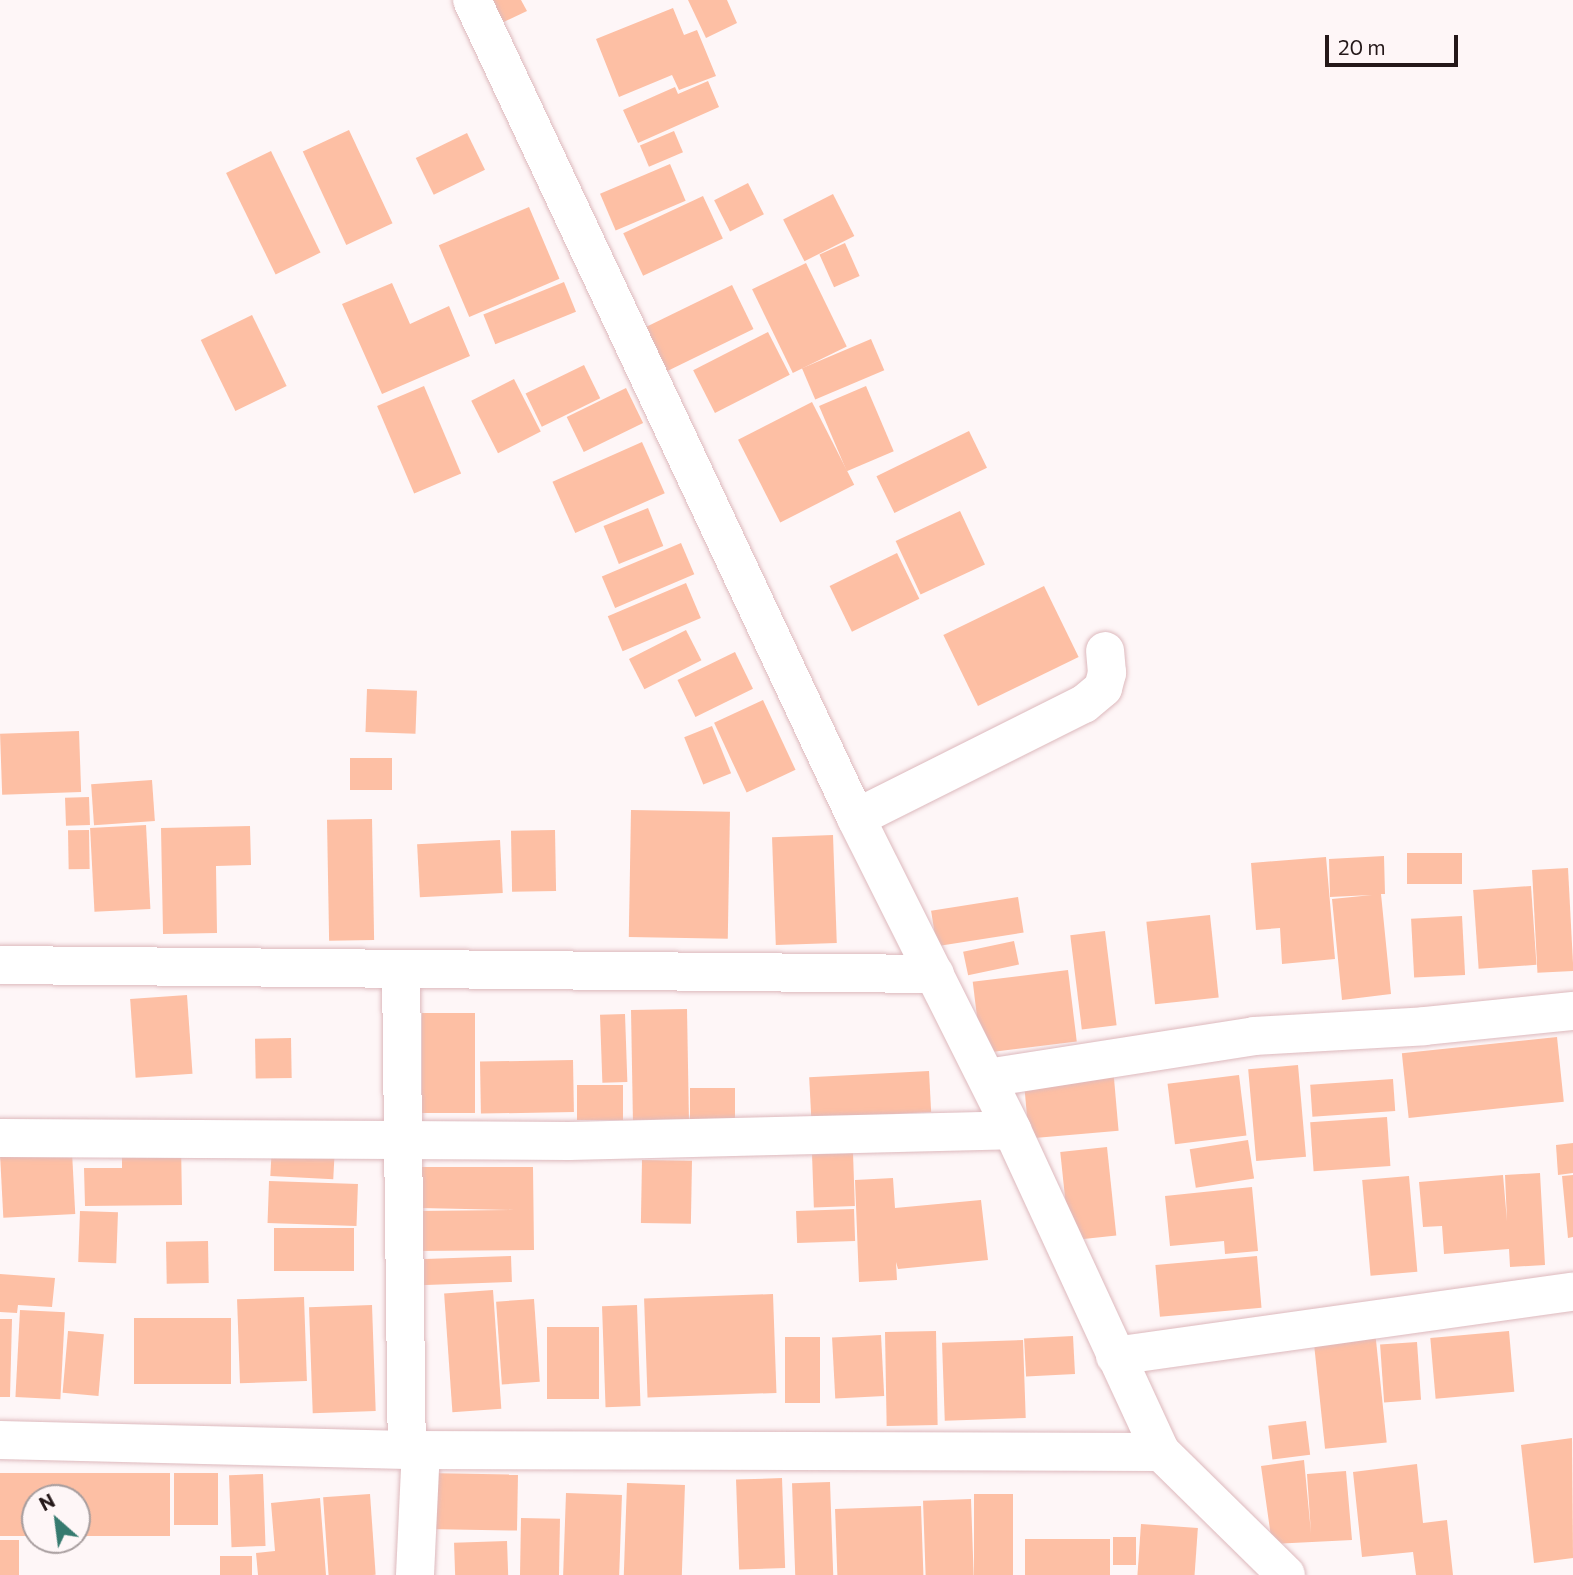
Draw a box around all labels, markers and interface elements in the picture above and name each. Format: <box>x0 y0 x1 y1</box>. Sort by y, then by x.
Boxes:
scale bar <box>1328 21 1461 65</box>
text: 20 m <box>1338 34 1386 59</box>
north arrow <box>21 1484 91 1554</box>
text: N <box>35 1488 59 1515</box>

